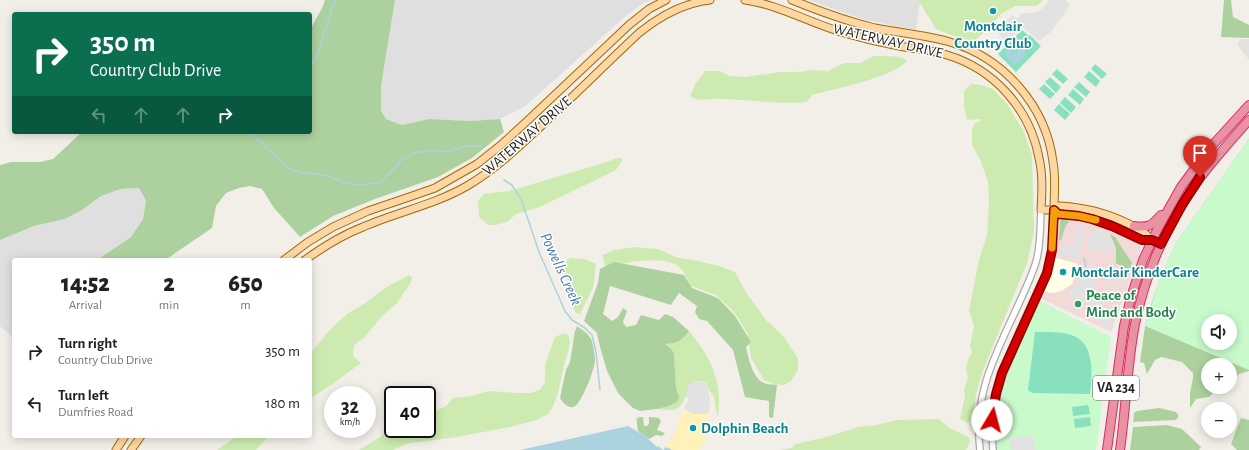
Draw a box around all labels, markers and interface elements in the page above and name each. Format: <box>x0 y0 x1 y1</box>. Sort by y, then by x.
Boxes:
marker: Montclair Country Club <box>988 6 998 16</box>
place label: Montclair Country Club <box>954 19 1032 51</box>
street label: WATERWAY DRIVE <box>832 21 944 61</box>
icon: right <box>24 28 76 80</box>
text: 350 m <box>90 29 156 57</box>
text: Country Club Drive <box>90 62 221 80</box>
street label: WATERWAY DRIVE <box>480 93 574 179</box>
icon: left <box>88 104 110 126</box>
icon: ahead <box>130 104 152 126</box>
icon: ahead <box>172 104 194 126</box>
icon: right <box>214 104 236 126</box>
pin <box>1183 136 1217 177</box>
icon: arrive <box>1189 142 1211 164</box>
water label: Powells Creek <box>537 230 585 308</box>
place label: Montclair KinderCare <box>1071 265 1199 280</box>
marker: Montclair KinderCare <box>1058 267 1068 277</box>
text: 14:52 <box>61 272 110 296</box>
text: 2 <box>163 272 175 296</box>
text: 650 <box>228 272 263 296</box>
place label: Peace of Mind and Body <box>1086 288 1176 320</box>
text: Arrival <box>69 299 102 312</box>
text: min <box>159 299 179 312</box>
text: m <box>240 299 251 312</box>
marker: Peace of Mind and Body <box>1073 299 1083 309</box>
map controls <box>1201 314 1237 438</box>
button: sound <box>1201 314 1237 350</box>
text: Turn right <box>58 336 117 351</box>
icon: right <box>24 341 46 363</box>
text: 350 m <box>265 344 300 359</box>
text: Country Club Drive <box>58 354 153 367</box>
button: + <box>1201 358 1237 394</box>
road number: VA 234 <box>1093 376 1139 400</box>
speed limit sign: 40 <box>384 386 436 438</box>
text: Turn left <box>58 388 109 403</box>
icon: left <box>24 393 46 415</box>
text: 180 m <box>265 396 300 411</box>
text: 32 <box>341 397 359 417</box>
position arrow <box>971 399 1013 441</box>
button: − <box>1201 402 1237 438</box>
text: Dumfries Road <box>58 406 133 419</box>
text: km/h <box>340 417 360 427</box>
place label: Dolphin Beach <box>701 421 789 436</box>
marker: Dolphin Beach <box>688 423 698 433</box>

